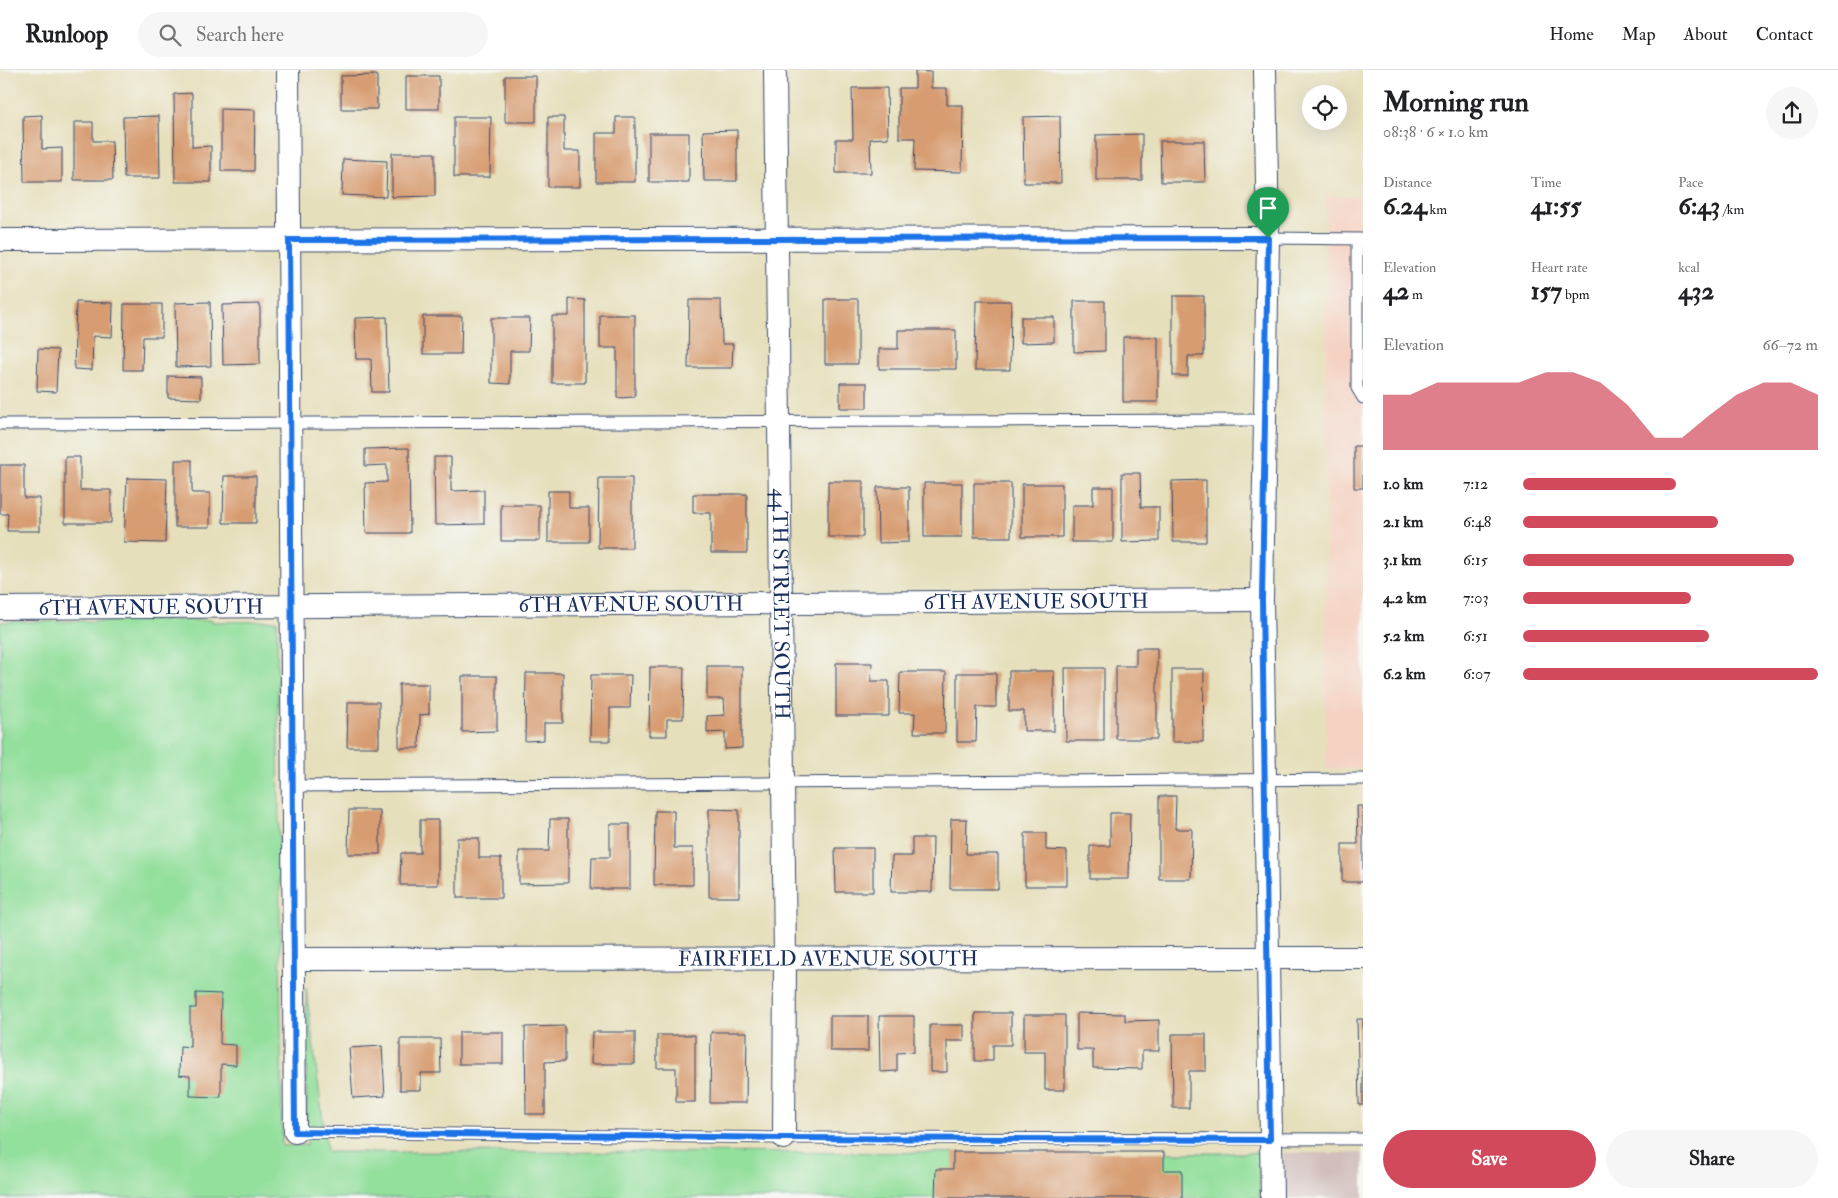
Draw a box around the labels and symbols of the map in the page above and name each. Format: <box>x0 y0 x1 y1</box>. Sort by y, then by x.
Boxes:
pin <box>1247 187 1289 238</box>
street label: 44TH STREET SOUTH <box>766 488 796 720</box>
street label: 6TH AVENUE SOUTH <box>923 587 1149 616</box>
street label: 6TH AVENUE SOUTH <box>518 590 744 618</box>
street label: 6TH AVENUE SOUTH <box>38 593 264 621</box>
street label: FAIRFIELD AVENUE SOUTH <box>678 945 978 972</box>

